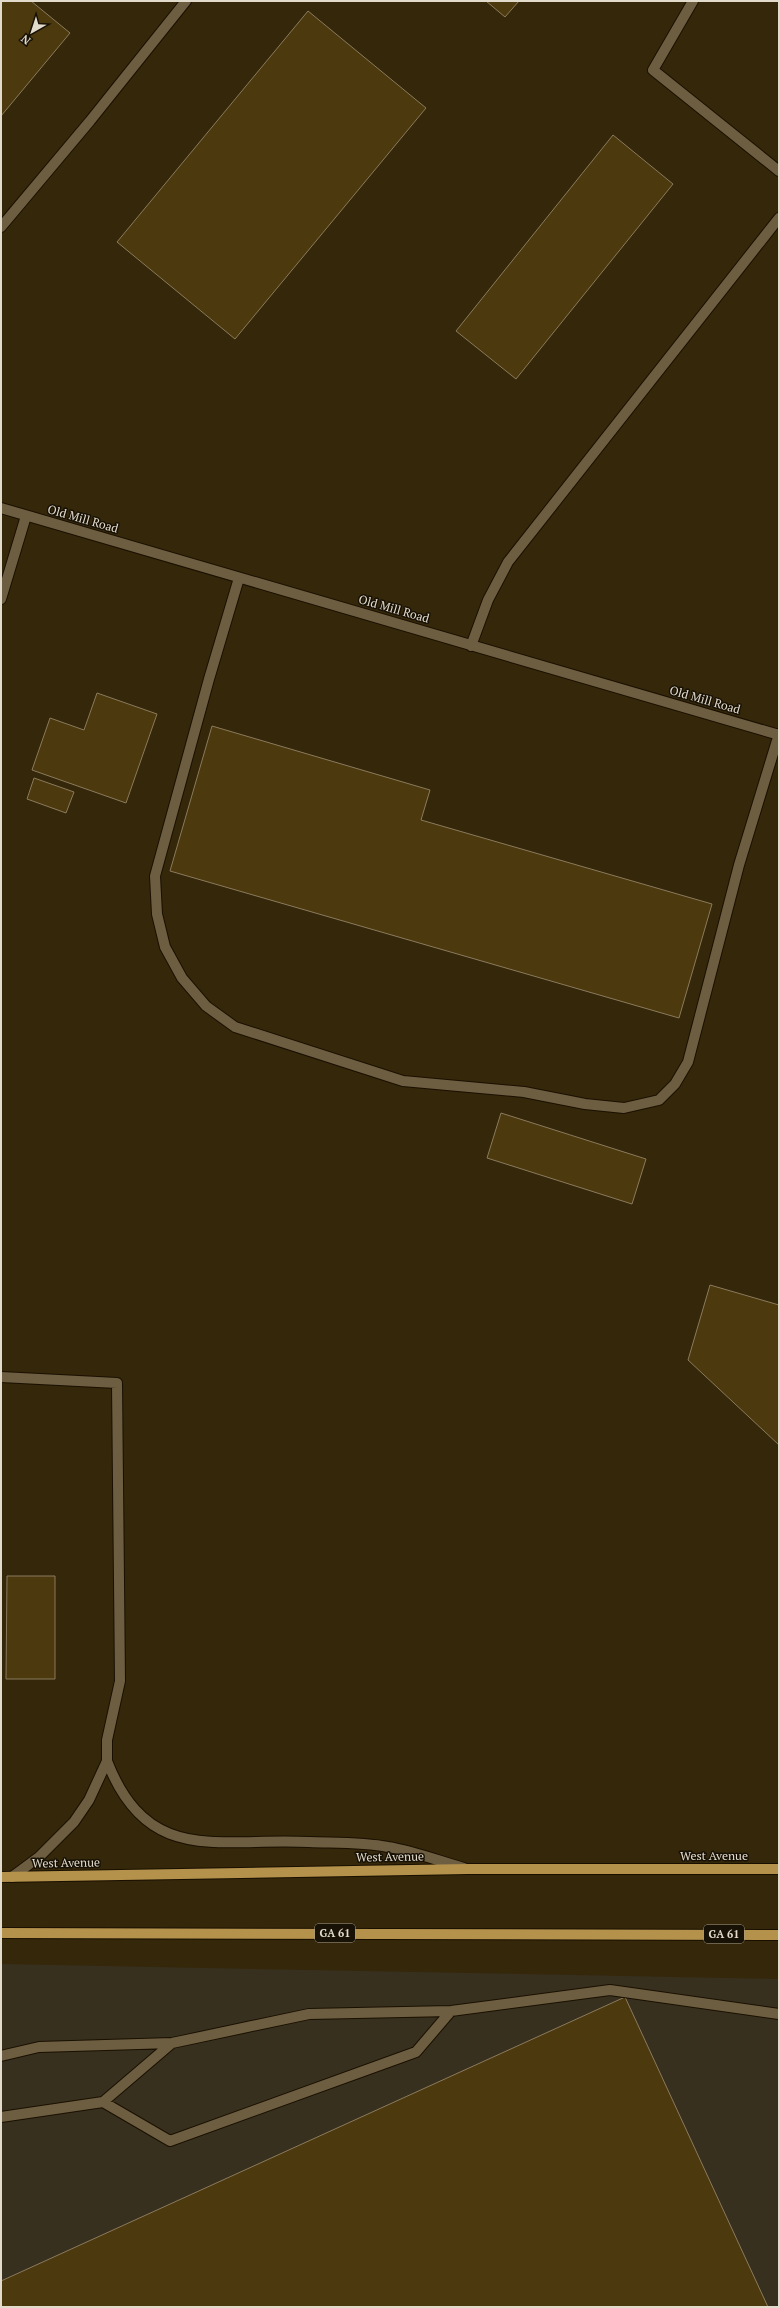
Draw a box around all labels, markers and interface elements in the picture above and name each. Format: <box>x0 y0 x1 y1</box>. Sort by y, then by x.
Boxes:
north arrow <box>12 12 52 52</box>
text: N <box>18 31 33 48</box>
street label: Old Mill Road <box>46 501 121 536</box>
street label: Old Mill Road <box>357 591 432 626</box>
street label: Old Mill Road <box>668 682 743 717</box>
street label: West Avenue <box>356 1848 424 1865</box>
street label: West Avenue <box>680 1848 748 1863</box>
street label: West Avenue <box>32 1854 100 1871</box>
road number: GA 61 <box>315 1924 355 1942</box>
road number: GA 61 <box>704 1925 744 1943</box>

